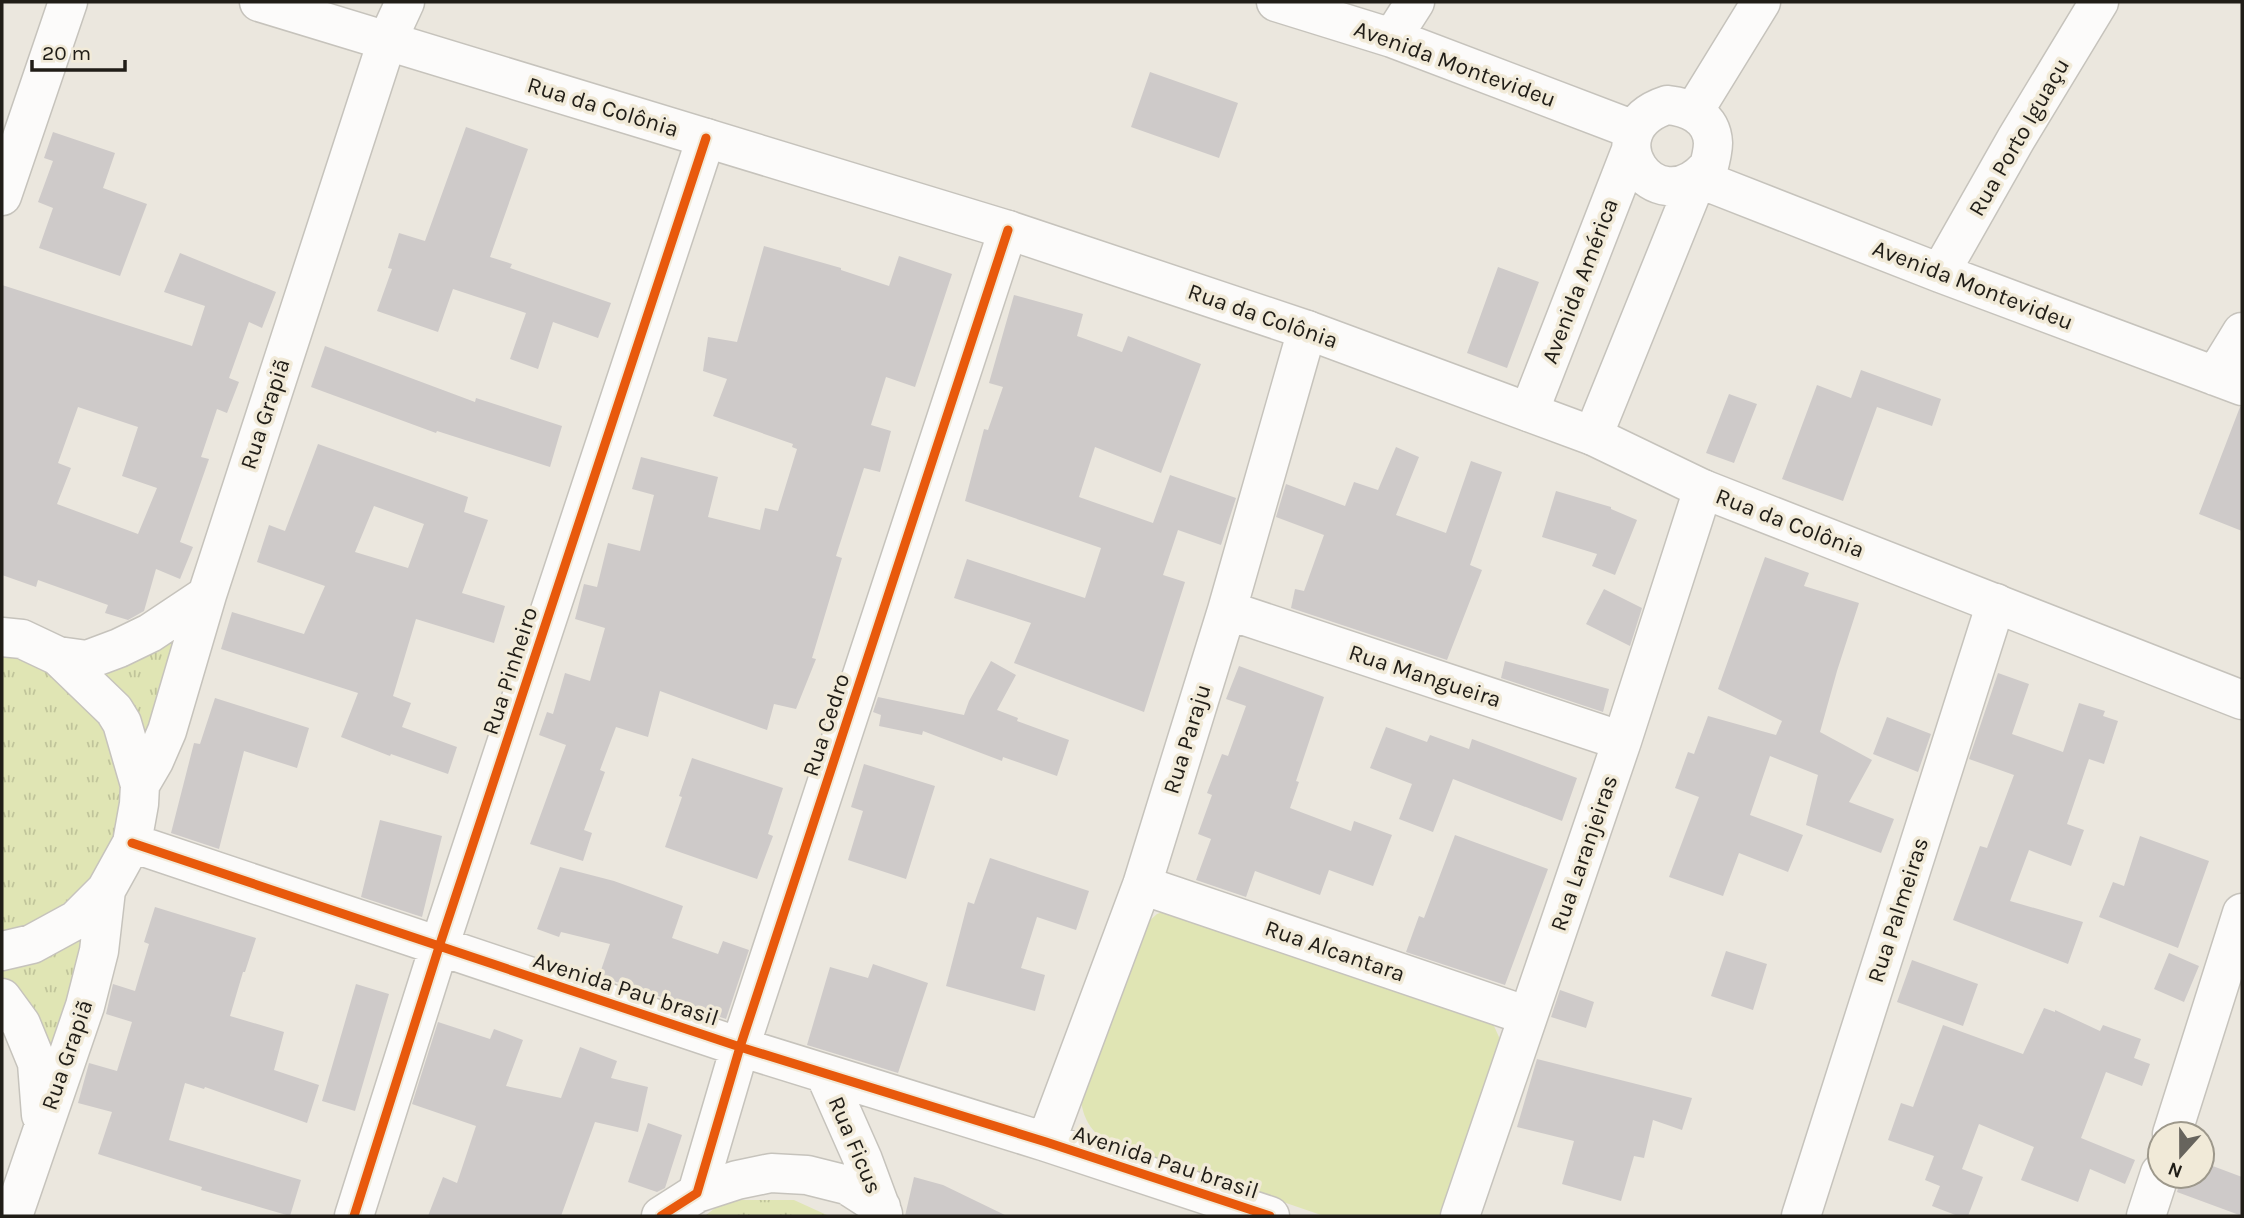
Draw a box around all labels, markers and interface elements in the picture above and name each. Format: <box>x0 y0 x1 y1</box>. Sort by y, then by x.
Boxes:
street label: Avenida Montevideu <box>1350 15 1560 113</box>
scale bar <box>32 28 124 72</box>
text: 20 m <box>42 41 91 65</box>
street label: Rua Porto Iguaçu <box>1963 53 2075 221</box>
street label: Rua da Colônia <box>524 71 682 143</box>
street label: Avenida América <box>1536 195 1624 367</box>
street label: Avenida Montevideu <box>1869 234 2077 336</box>
street label: Rua da Colônia <box>1184 278 1342 354</box>
street label: Rua Grapiã <box>234 355 296 473</box>
street label: Rua da Colônia <box>1712 482 1868 564</box>
street label: Rua Pinheiro <box>477 604 543 738</box>
street label: Rua Mangueira <box>1345 639 1505 713</box>
street label: Rua Cedro <box>797 670 855 780</box>
street label: Rua Paraju <box>1157 681 1217 797</box>
street label: Rua Laranjeiras <box>1545 771 1623 935</box>
street label: Rua Palmeiras <box>1862 834 1934 986</box>
street label: Rua Alcantara <box>1261 914 1409 988</box>
street label: Avenida Pau brasil <box>530 946 722 1032</box>
street label: Rua Grapiã <box>36 996 98 1114</box>
street label: Rua Ficus <box>822 1092 888 1198</box>
street label: Avenida Pau brasil <box>1070 1119 1262 1205</box>
north arrow <box>2146 1120 2216 1190</box>
text: N <box>2165 1157 2186 1183</box>

